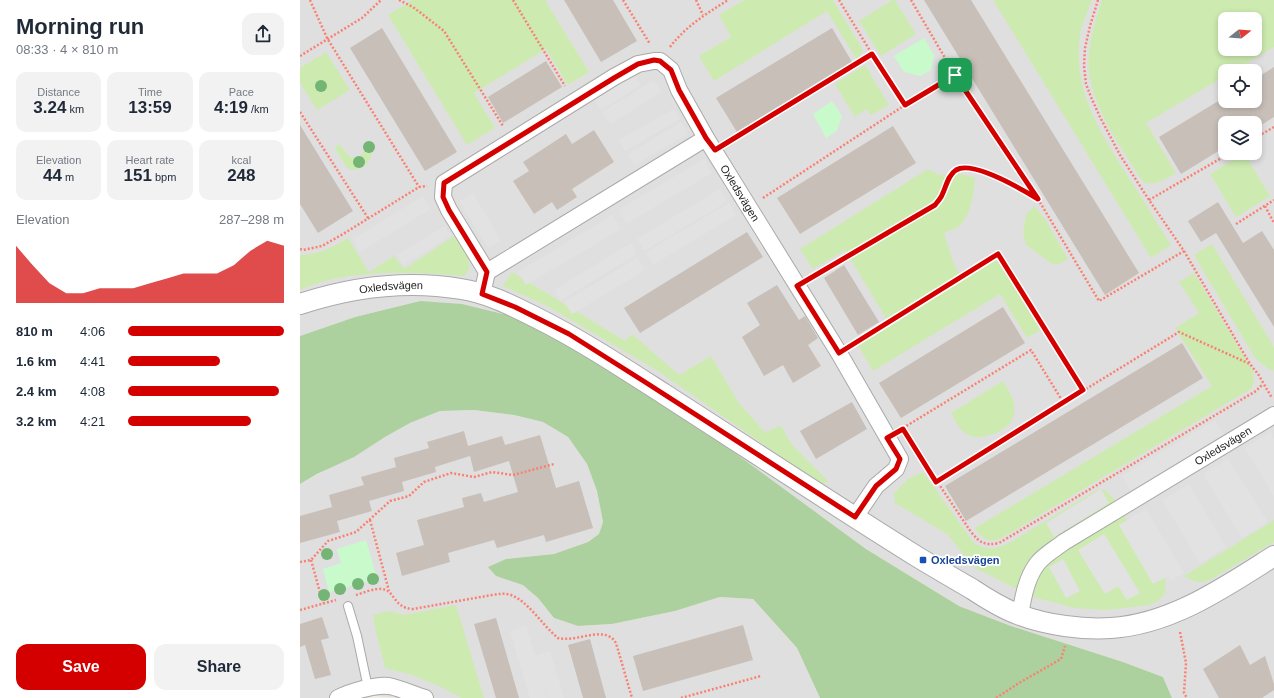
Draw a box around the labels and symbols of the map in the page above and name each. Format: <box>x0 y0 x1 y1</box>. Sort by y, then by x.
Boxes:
north arrow <box>1218 12 1262 56</box>
pin <box>938 58 972 92</box>
street label: Oxledsvägen <box>718 162 762 223</box>
street label: Oxledsvägen <box>358 279 423 295</box>
street label: Oxledsvägen <box>1192 424 1254 468</box>
place label: Oxledsvägen <box>931 554 1000 566</box>
marker: Oxledsvägen <box>918 555 928 565</box>

